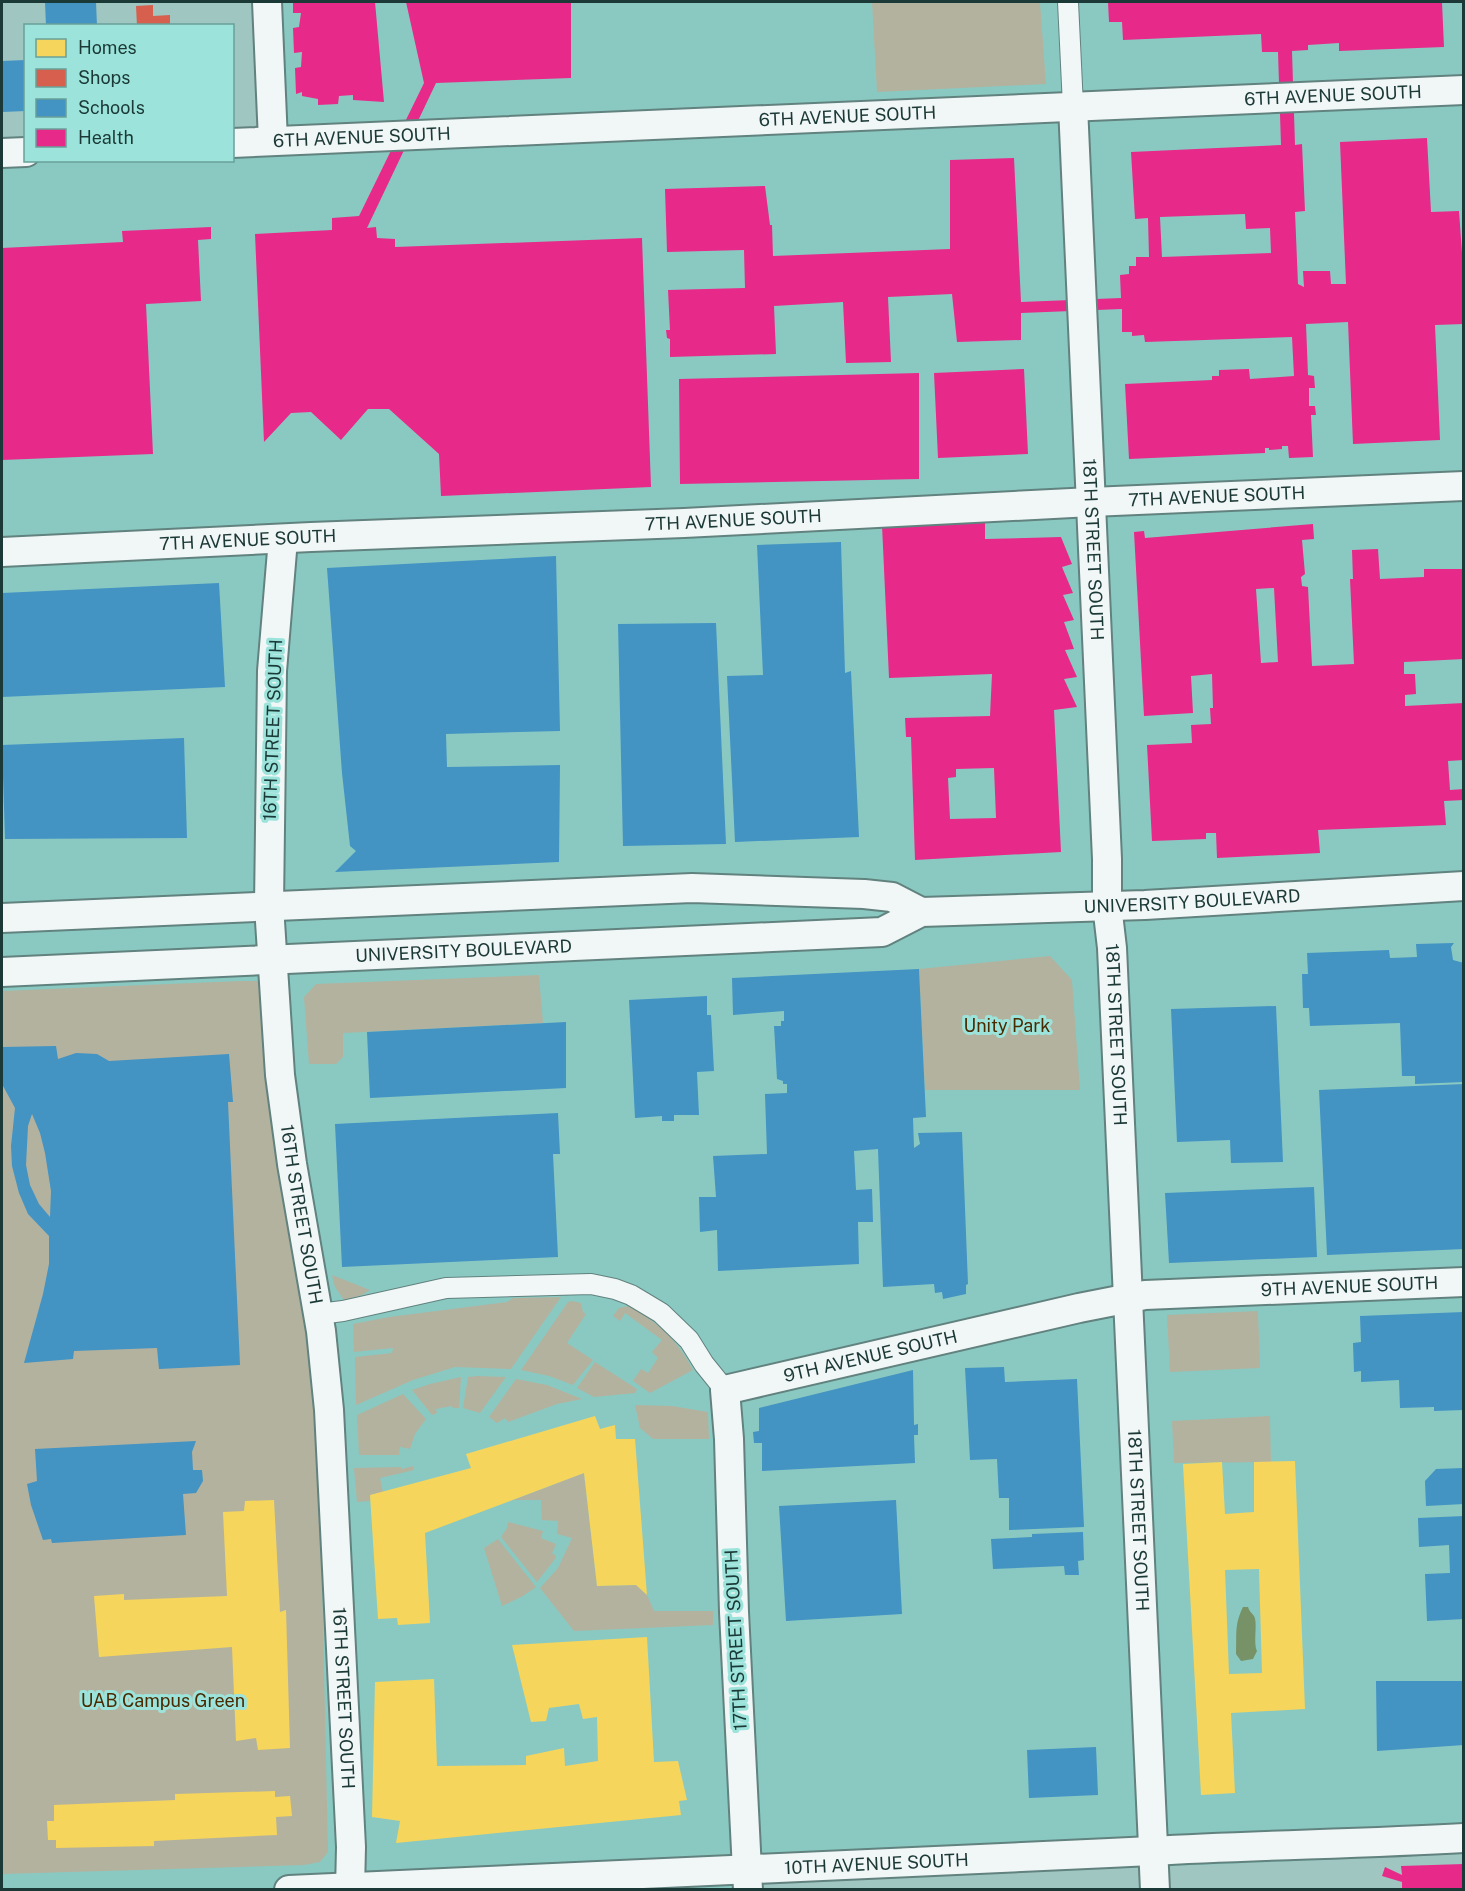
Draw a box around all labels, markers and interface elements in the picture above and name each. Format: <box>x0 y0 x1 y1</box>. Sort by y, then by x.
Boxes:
legend <box>24 24 234 162</box>
text: Homes <box>78 37 137 58</box>
text: Shops <box>78 67 130 88</box>
street label: 6TH AVENUE SOUTH <box>1244 81 1422 109</box>
text: Schools <box>78 97 145 118</box>
street label: 6TH AVENUE SOUTH <box>758 102 937 130</box>
street label: 6TH AVENUE SOUTH <box>273 123 451 151</box>
text: Health <box>78 127 134 148</box>
street label: 18TH STREET SOUTH <box>1079 458 1108 641</box>
street label: 7TH AVENUE SOUTH <box>1128 482 1306 510</box>
street label: 7TH AVENUE SOUTH <box>644 505 822 534</box>
street label: 7TH AVENUE SOUTH <box>159 525 337 554</box>
street label: 16TH STREET SOUTH <box>259 639 286 821</box>
street label: UNIVERSITY BOULEVARD <box>1083 885 1301 917</box>
street label: UNIVERSITY BOULEVARD <box>355 935 572 966</box>
street label: 18TH STREET SOUTH <box>1102 943 1131 1126</box>
park label: Unity Park <box>964 1015 1050 1036</box>
street label: 16TH STREET SOUTH <box>277 1123 327 1306</box>
street label: 9TH AVENUE SOUTH <box>1260 1272 1439 1300</box>
street label: 9TH AVENUE SOUTH <box>781 1326 959 1386</box>
street label: 18TH STREET SOUTH <box>1124 1429 1153 1612</box>
street label: 17TH STREET SOUTH <box>720 1549 751 1731</box>
street label: 16TH STREET SOUTH <box>329 1607 359 1789</box>
park label: UAB Campus Green <box>81 1690 245 1711</box>
street label: 10TH AVENUE SOUTH <box>784 1849 969 1878</box>

